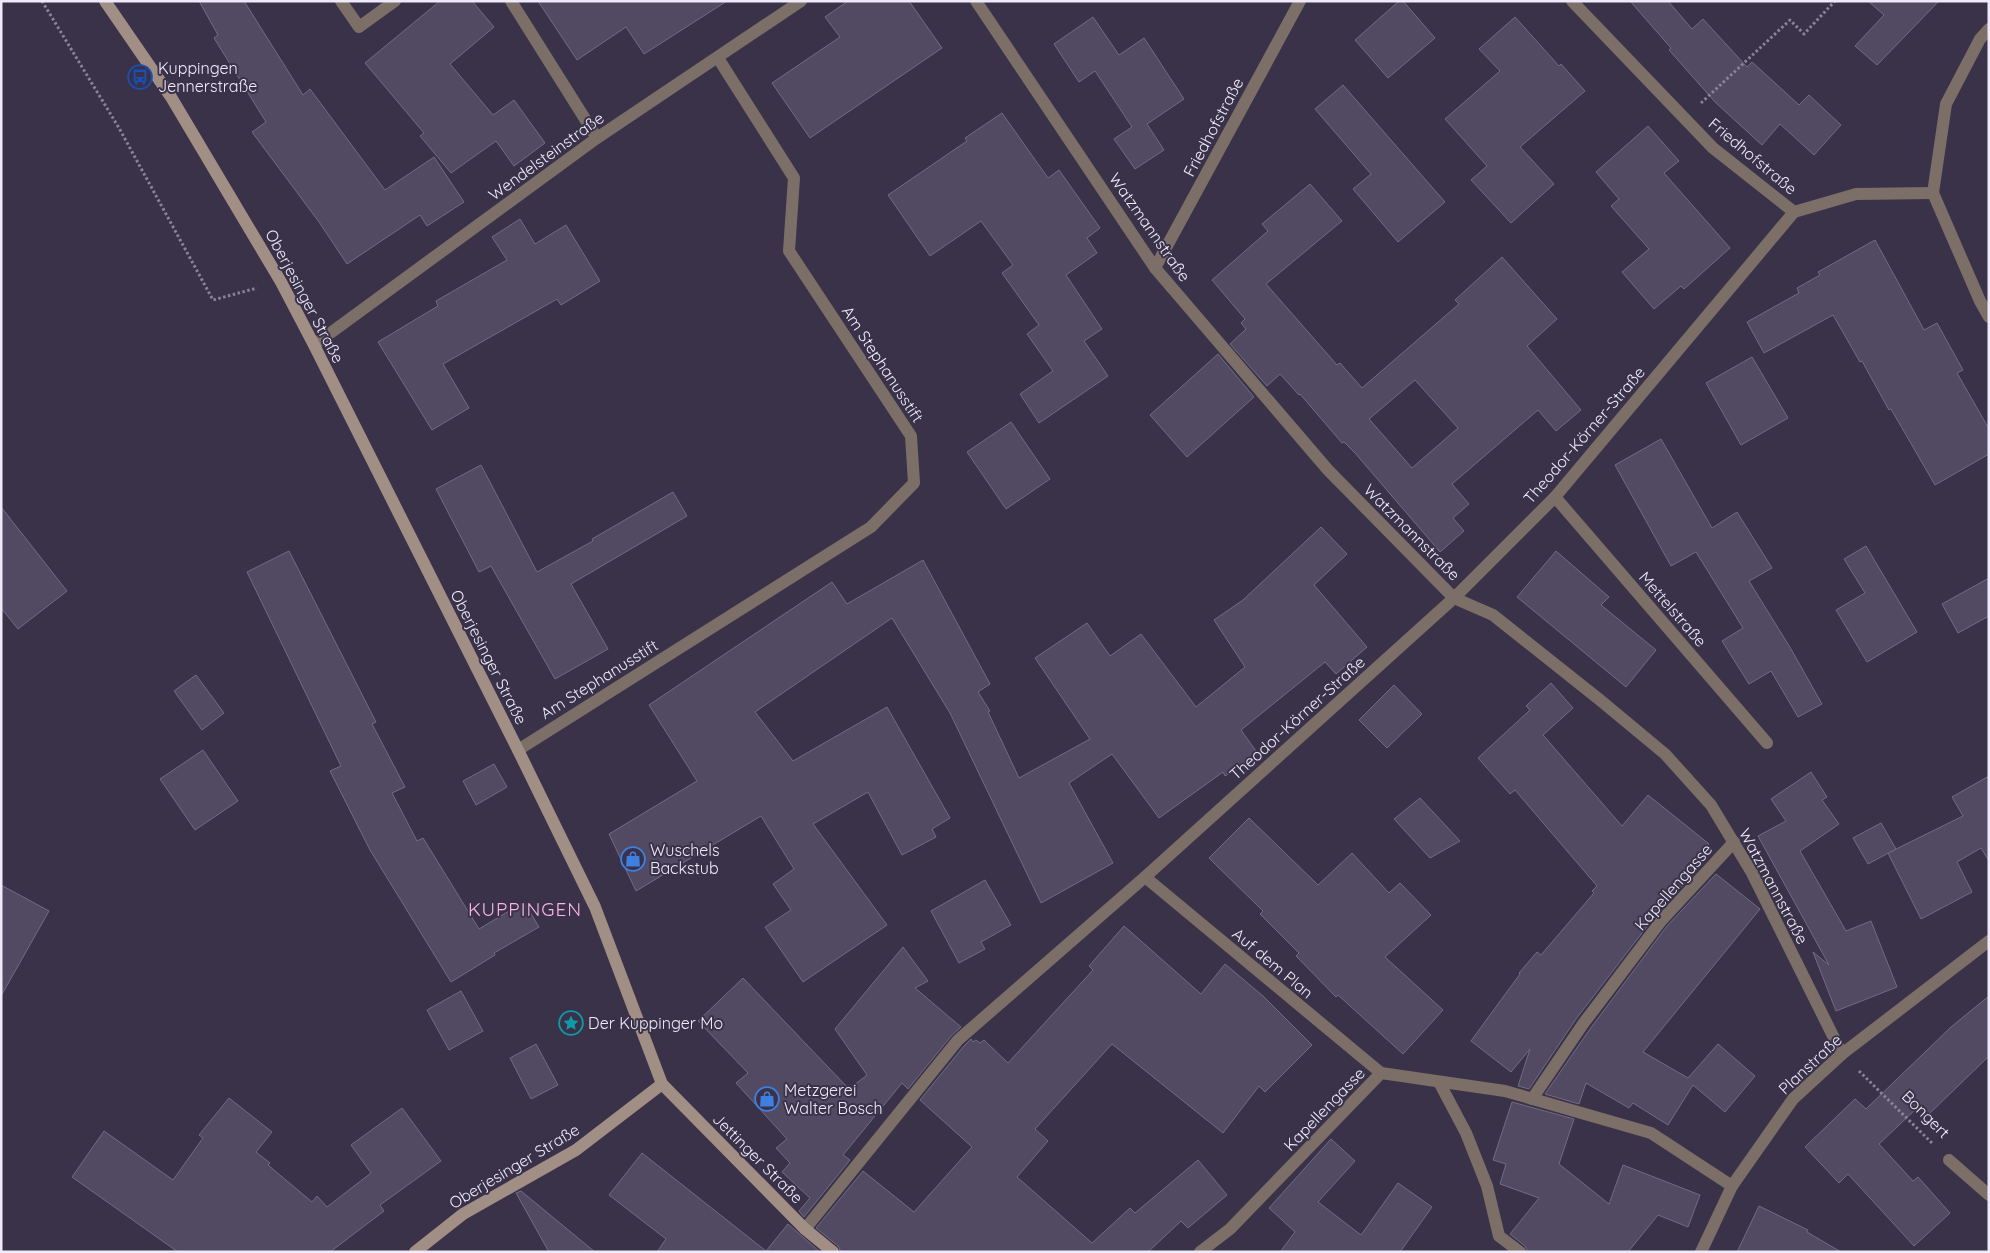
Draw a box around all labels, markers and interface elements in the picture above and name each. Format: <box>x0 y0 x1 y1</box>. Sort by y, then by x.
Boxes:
place label: Kuppingen Jennerstraße <box>158 58 257 96</box>
bus stop icon: Kuppingen Jennerstraße <box>127 64 153 90</box>
street label: Friedhofstraße <box>1179 74 1247 180</box>
street label: Wendelsteinstraße <box>484 107 608 205</box>
street label: Friedhofstraße <box>1705 113 1801 199</box>
street label: Watzmannstraße <box>1105 169 1195 285</box>
street label: Oberjesinger Straße <box>261 226 349 366</box>
street label: Am Stephanusstift <box>838 302 928 426</box>
street label: Theodor-Körner-Straße <box>1519 362 1649 508</box>
street label: Watzmannstraße <box>1360 480 1464 584</box>
street label: Mettelstraße <box>1635 567 1711 651</box>
street label: Oberjesinger Straße <box>446 586 532 728</box>
street label: Am Stephanusstift <box>537 635 661 723</box>
street label: Theodor-Körner-Straße <box>1225 652 1369 784</box>
street label: Watzmannstraße <box>1735 825 1813 947</box>
place label: Wuschels Backstub <box>650 840 720 878</box>
street label: Kapellengasse <box>1630 840 1716 934</box>
shop icon: Wuschels Backstub <box>620 846 646 872</box>
district label: KUPPINGEN <box>468 897 582 921</box>
street label: Auf dem Plan <box>1229 923 1317 1003</box>
place icon: Der Kuppinger Mo <box>558 1010 584 1036</box>
place label: Der Kuppinger Mo <box>588 1013 723 1033</box>
street label: Planstraße <box>1774 1030 1846 1098</box>
street label: Kapellengasse <box>1279 1063 1369 1155</box>
place label: Metzgerei Walter Bosch <box>784 1080 883 1118</box>
shop icon: Metzgerei Walter Bosch <box>754 1086 780 1112</box>
street label: Bongert <box>1898 1086 1954 1142</box>
street label: Jettinger Straße <box>709 1109 807 1207</box>
street label: Oberjesinger Straße <box>445 1119 583 1213</box>

